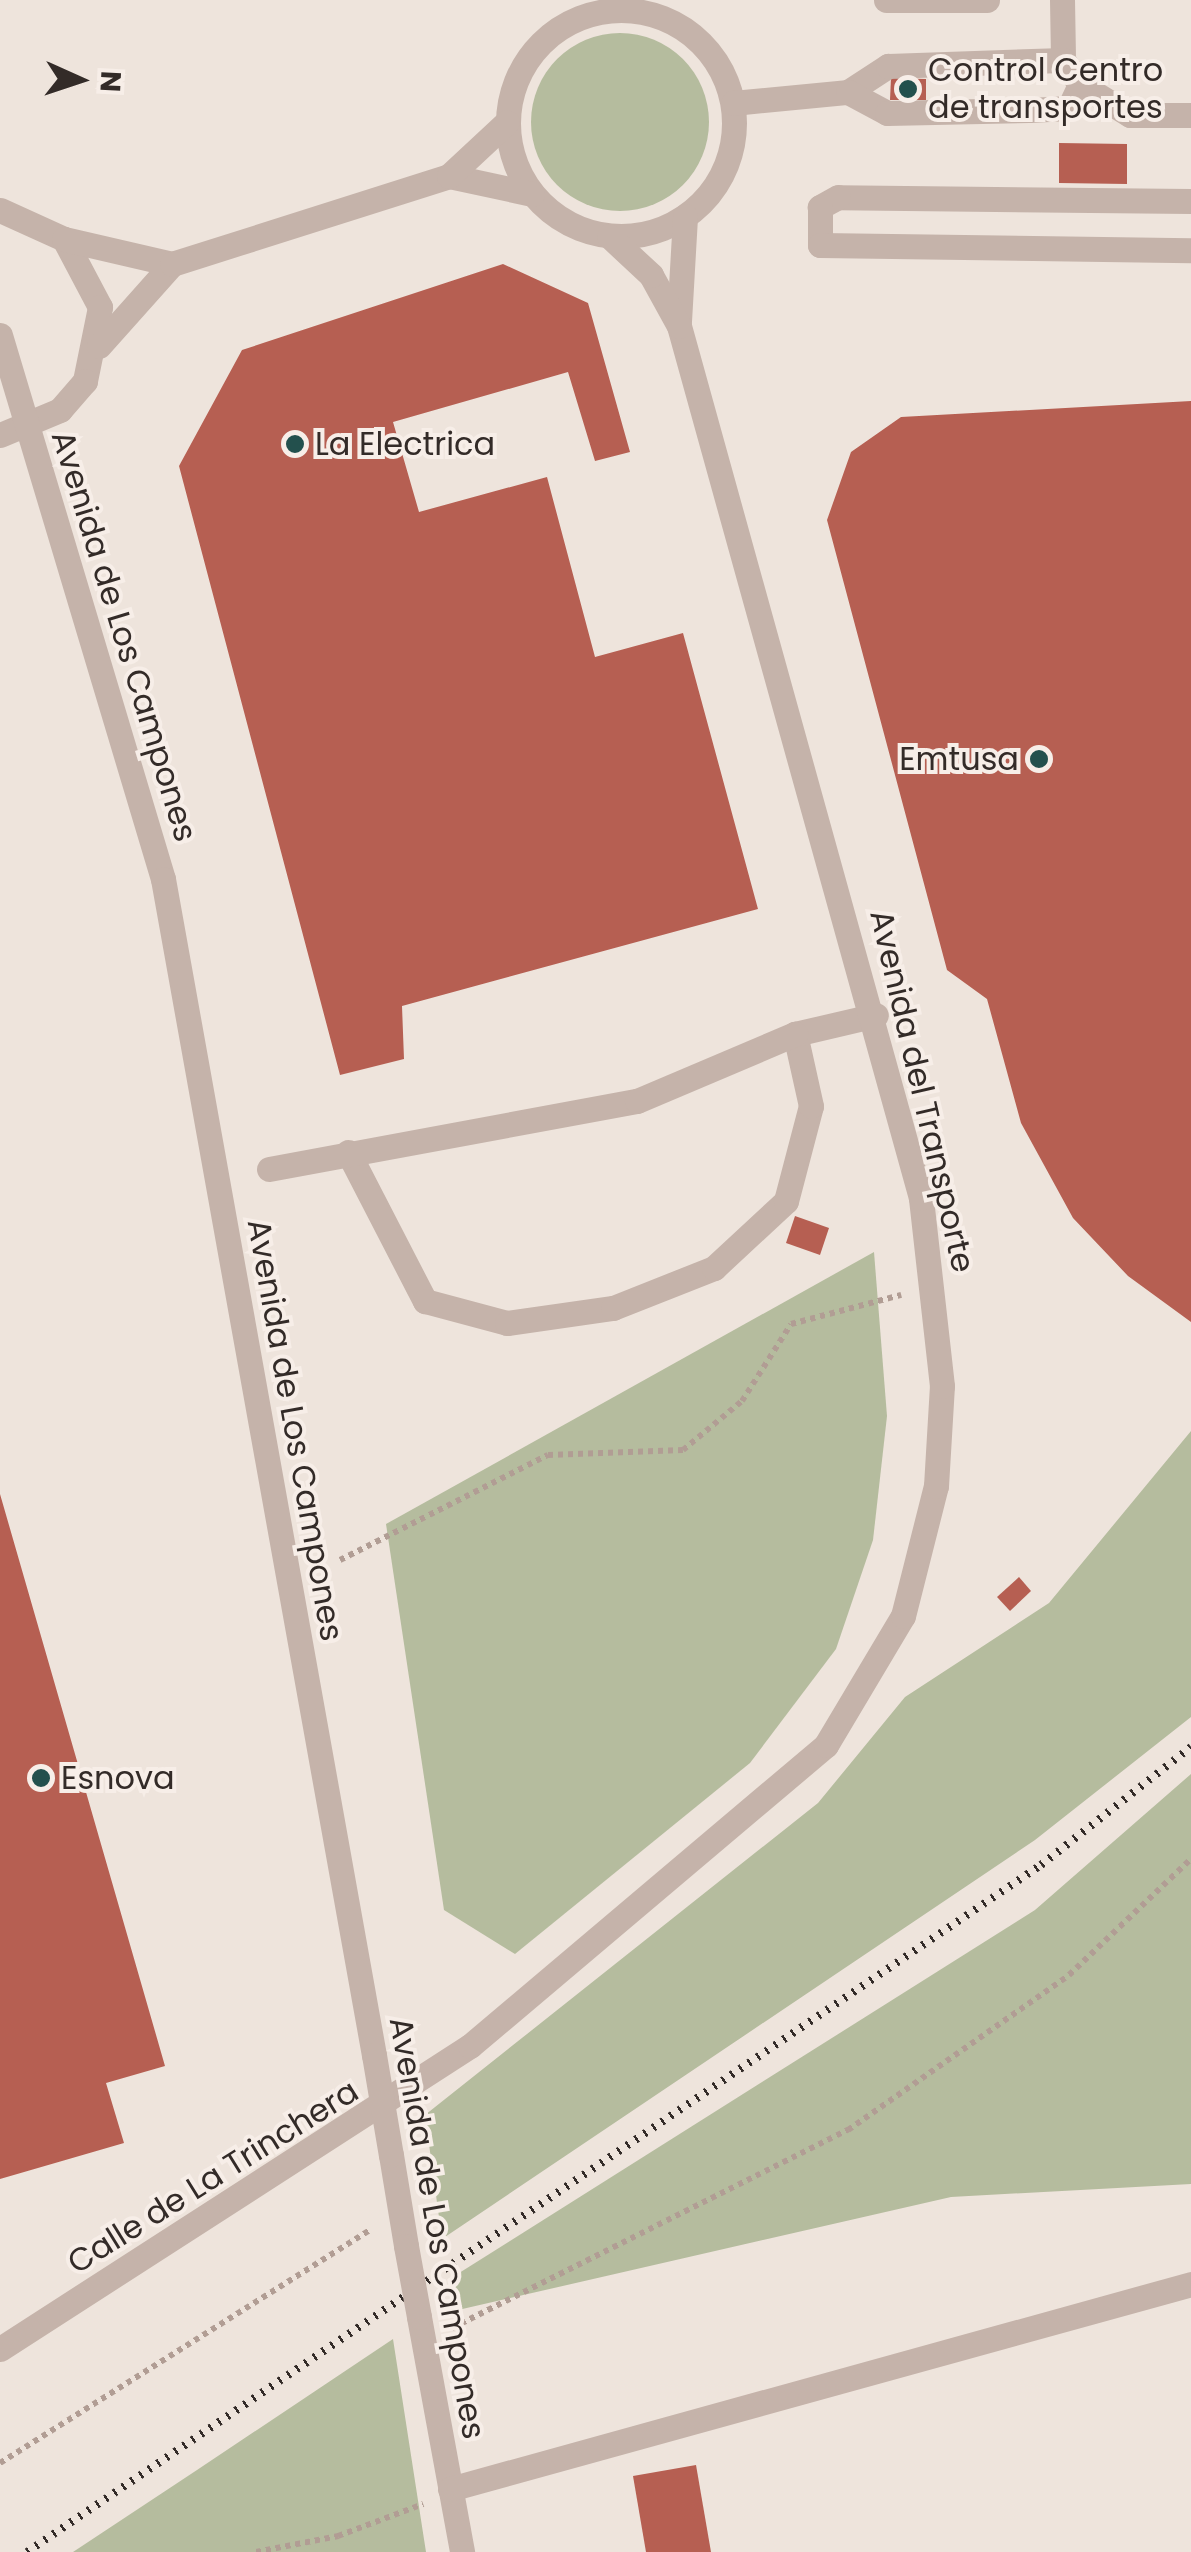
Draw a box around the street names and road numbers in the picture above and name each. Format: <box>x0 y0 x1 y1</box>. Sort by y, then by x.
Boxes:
street label: Avenida de Los Campones <box>43 426 205 846</box>
street label: Avenida del Transporte <box>862 906 982 1276</box>
street label: Avenida de Los Campones <box>239 1216 351 1644</box>
street label: Avenida de Los Campones <box>381 2014 493 2442</box>
street label: Calle de La Trinchera <box>61 2072 365 2282</box>

